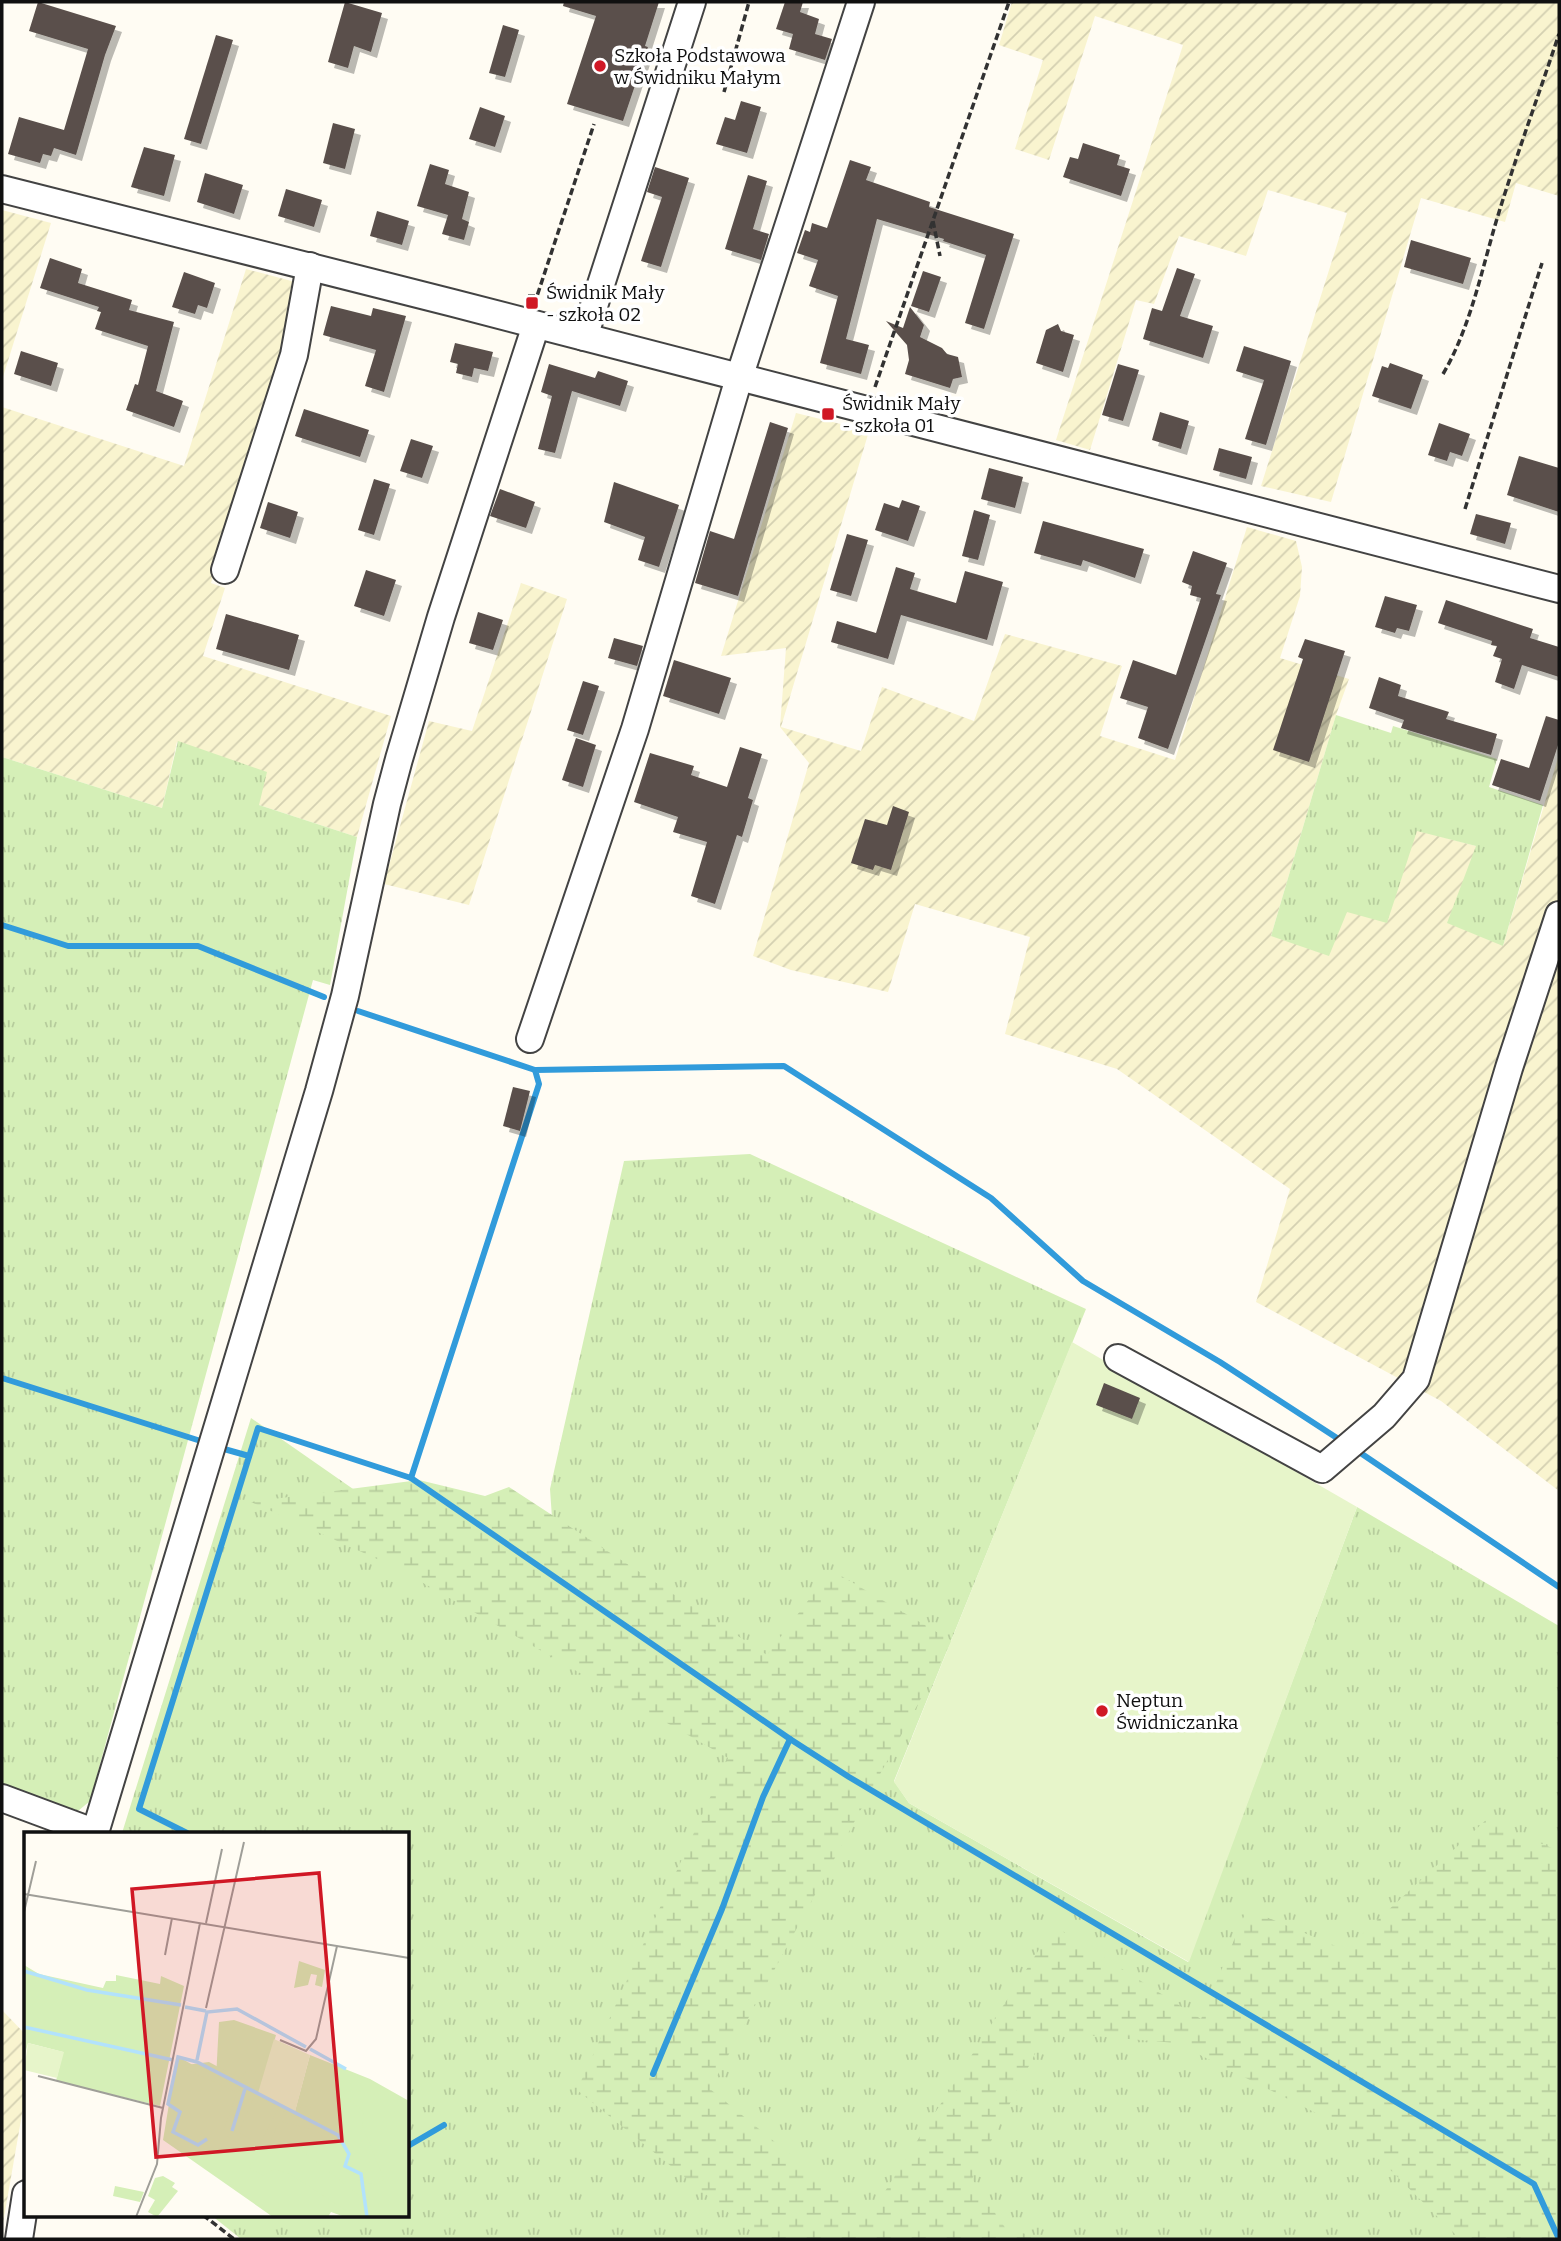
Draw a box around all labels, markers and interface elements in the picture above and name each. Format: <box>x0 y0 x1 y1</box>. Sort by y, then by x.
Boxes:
place label: Szkoła Podstawowa w Świdniku Małym <box>613 44 786 89</box>
marker: Szkoła Podstawowa w Świdniku Małym <box>592 58 608 74</box>
place label: Świdnik Mały - szkoła 02 <box>546 281 665 326</box>
marker: Świdnik Mały - szkoła 02 <box>524 295 540 311</box>
place label: Świdnik Mały - szkoła 01 <box>842 392 961 437</box>
marker: Świdnik Mały - szkoła 01 <box>820 406 836 422</box>
place label: Neptun Świdniczanka <box>1116 1689 1239 1734</box>
marker: Neptun Świdniczanka <box>1094 1703 1110 1719</box>
inset map <box>24 1832 410 2216</box>

